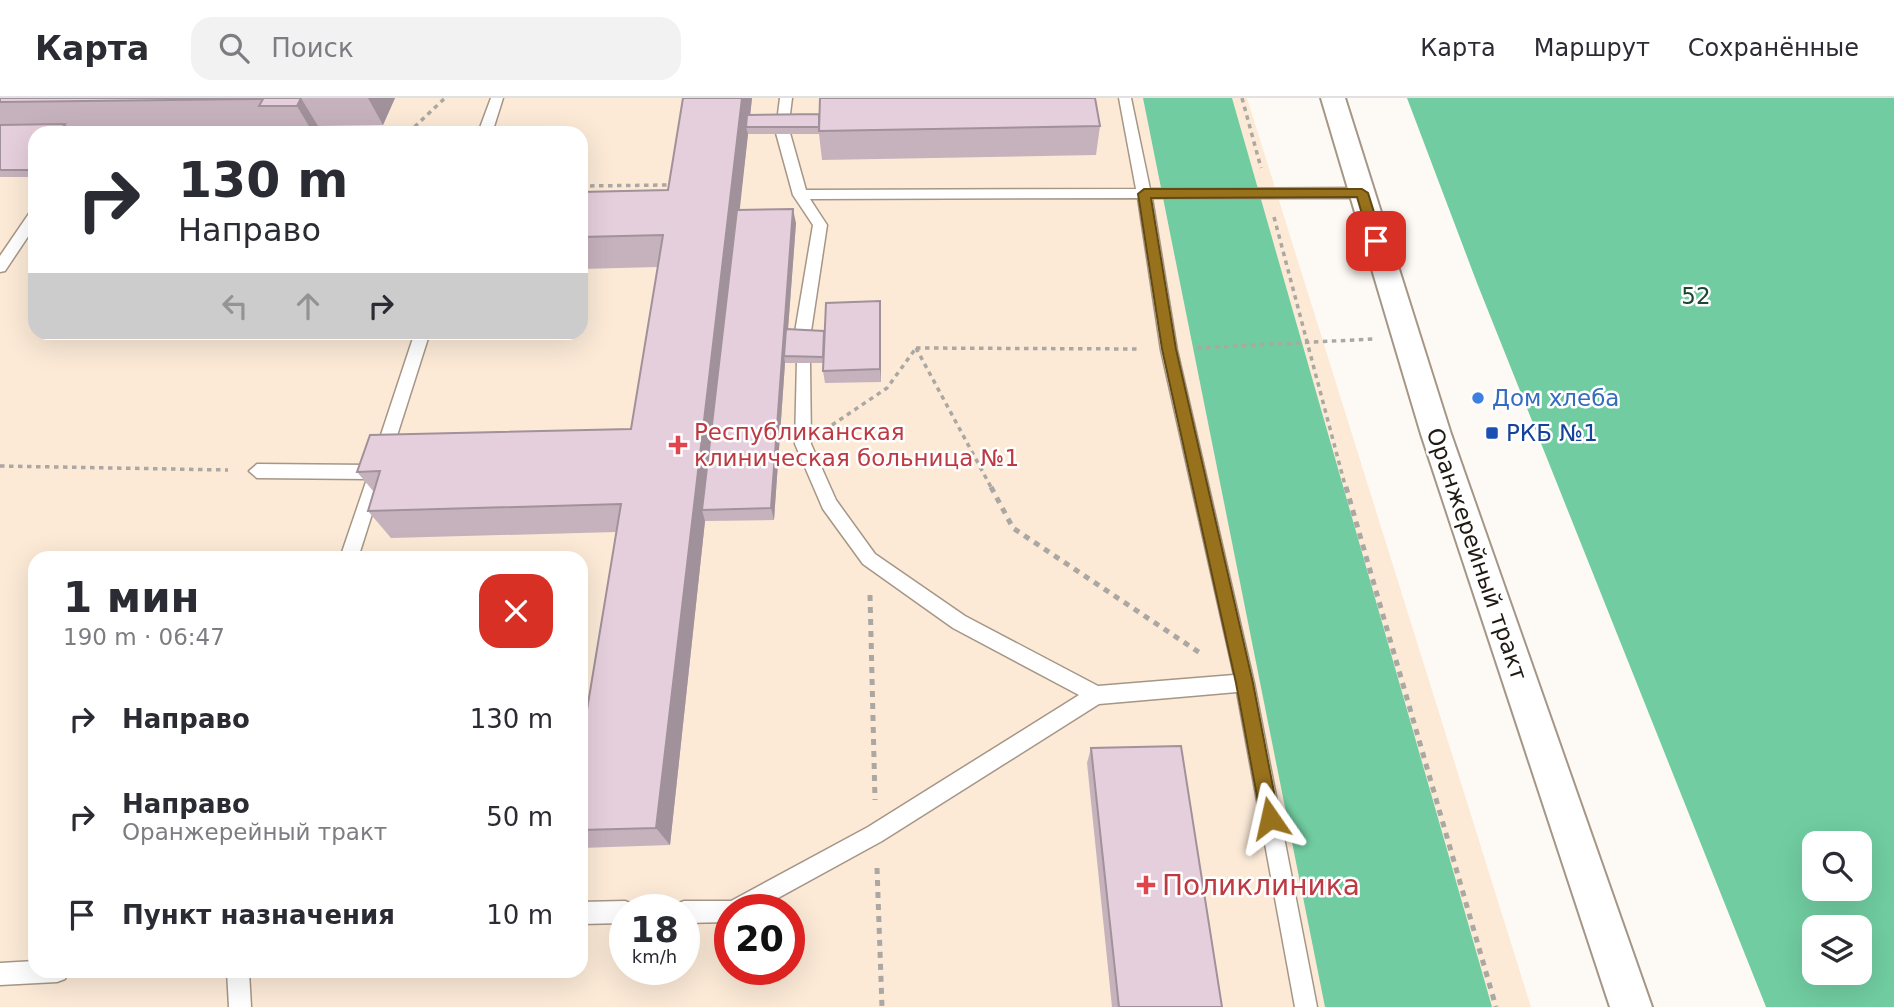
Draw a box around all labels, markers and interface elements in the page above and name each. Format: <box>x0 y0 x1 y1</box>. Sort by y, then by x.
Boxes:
search box <box>191 17 681 80</box>
text: Карта <box>35 29 149 68</box>
icon: search <box>215 29 253 67</box>
text: Поиск <box>271 33 354 63</box>
text: Карта <box>1420 34 1496 62</box>
text: Маршрут <box>1534 34 1650 62</box>
text: Сохранённые <box>1688 34 1859 62</box>
text: 130 m <box>178 152 348 209</box>
icon: right <box>63 154 154 245</box>
text: Направо <box>178 211 321 249</box>
pin <box>1346 211 1406 271</box>
icon: arrive <box>1357 222 1395 260</box>
park label: 52 <box>1681 283 1711 309</box>
icon: left <box>216 287 254 325</box>
icon: ahead <box>289 287 327 325</box>
icon: right <box>362 287 400 325</box>
place label: Дом хлеба <box>1492 385 1619 411</box>
marker: Дом хлеба <box>1470 390 1486 406</box>
place label: Республиканская клиническая больница №1 <box>694 419 1019 471</box>
place label: РКБ №1 <box>1506 420 1598 446</box>
street label: Оранжерейный тракт <box>1422 424 1532 684</box>
marker: РКБ №1 <box>1484 425 1500 441</box>
marker: Республиканская клиническая больница №1 <box>668 435 688 455</box>
text: 1 мин <box>63 573 200 622</box>
button: close <box>479 574 553 648</box>
text: 190 m · 06:47 <box>63 624 225 650</box>
icon: right <box>63 700 101 738</box>
text: Направо <box>122 704 250 734</box>
text: 130 m <box>470 704 553 734</box>
position arrow <box>1233 781 1307 855</box>
text: Направо <box>122 789 250 819</box>
icon: right <box>63 798 101 836</box>
text: 50 m <box>486 802 553 832</box>
text: Оранжерейный тракт <box>122 819 387 845</box>
map controls <box>1802 831 1872 985</box>
button: search <box>1802 831 1872 901</box>
place label: Поликлиника <box>1162 869 1360 902</box>
marker: Поликлиника <box>1136 875 1156 895</box>
speed limit sign: 20 <box>714 894 805 985</box>
icon: arrive <box>63 896 101 934</box>
text: Пункт назначения <box>122 900 395 930</box>
text: 10 m <box>486 900 553 930</box>
text: 18 <box>630 910 679 950</box>
button: layers <box>1802 915 1872 985</box>
text: km/h <box>632 946 677 967</box>

